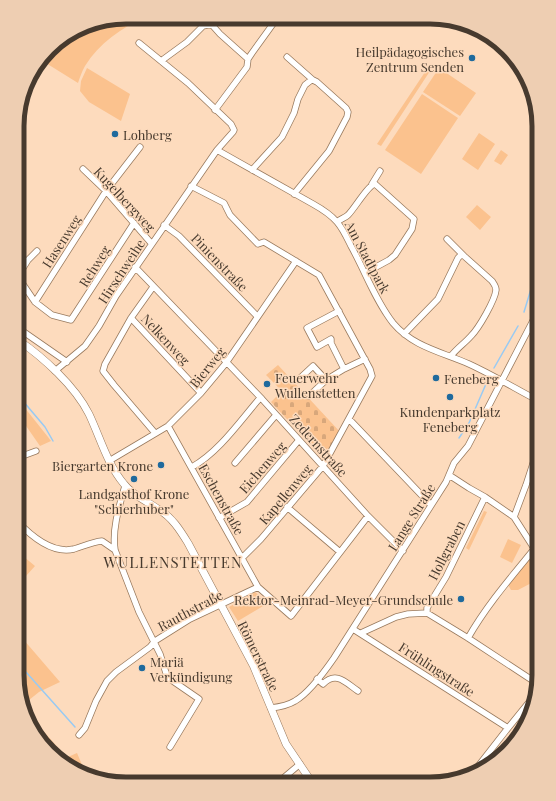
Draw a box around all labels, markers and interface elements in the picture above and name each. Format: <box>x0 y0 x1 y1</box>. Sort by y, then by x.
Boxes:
place label: Heilpädagogisches Zentrum Senden <box>356 43 464 75</box>
marker: Heilpädagogisches Zentrum Senden <box>467 53 477 63</box>
place label: Lohberg <box>123 126 172 143</box>
marker: Lohberg <box>110 129 120 139</box>
street label: Kugelbergweg <box>91 163 160 235</box>
street label: Hasenweg <box>38 211 84 271</box>
street label: Am Stadtpark <box>341 217 395 297</box>
street label: Pinienstraße <box>188 229 252 295</box>
street label: Hirschweihe <box>94 235 148 306</box>
street label: Rehweg <box>75 242 113 290</box>
street label: Nelkenweg <box>138 310 194 368</box>
street label: Bierweg <box>185 343 229 391</box>
place label: Feuerwehr Wullenstetten <box>274 369 356 401</box>
place label: Feneberg <box>444 370 499 387</box>
marker: Feneberg <box>431 373 441 383</box>
marker: Feuerwehr Wullenstetten <box>262 379 272 389</box>
marker: Kundenparkplatz Feneberg <box>445 392 455 402</box>
place label: Kundenparkplatz Feneberg <box>400 403 500 435</box>
street label: Zedernstraße <box>286 410 352 480</box>
street label: Eichenweg <box>235 437 289 496</box>
place label: Biergarten Krone <box>52 457 153 474</box>
marker: Biergarten Krone <box>156 460 166 470</box>
street label: Eschenstraße <box>195 460 249 538</box>
street label: Kapellenweg <box>255 460 315 528</box>
marker: Landgasthof Krone "Schierhuber" <box>129 474 139 484</box>
street label: Lange Straße <box>384 480 439 554</box>
place label: Landgasthof Krone "Schierhuber" <box>79 485 190 517</box>
street label: Hollgraben <box>424 517 468 583</box>
district label: WULLENSTETTEN <box>102 552 243 572</box>
street label: Rauthstraße <box>154 586 226 634</box>
place label: Rektor-Meinrad-Meyer-Grundschule <box>234 591 453 608</box>
marker: Rektor-Meinrad-Meyer-Grundschule <box>456 594 466 604</box>
street label: Römerstraße <box>235 618 284 694</box>
street label: Frühlingstraße <box>396 638 479 700</box>
place label: Mariä Verkündigung <box>149 653 232 685</box>
marker: Mariä Verkündigung <box>137 663 147 673</box>

